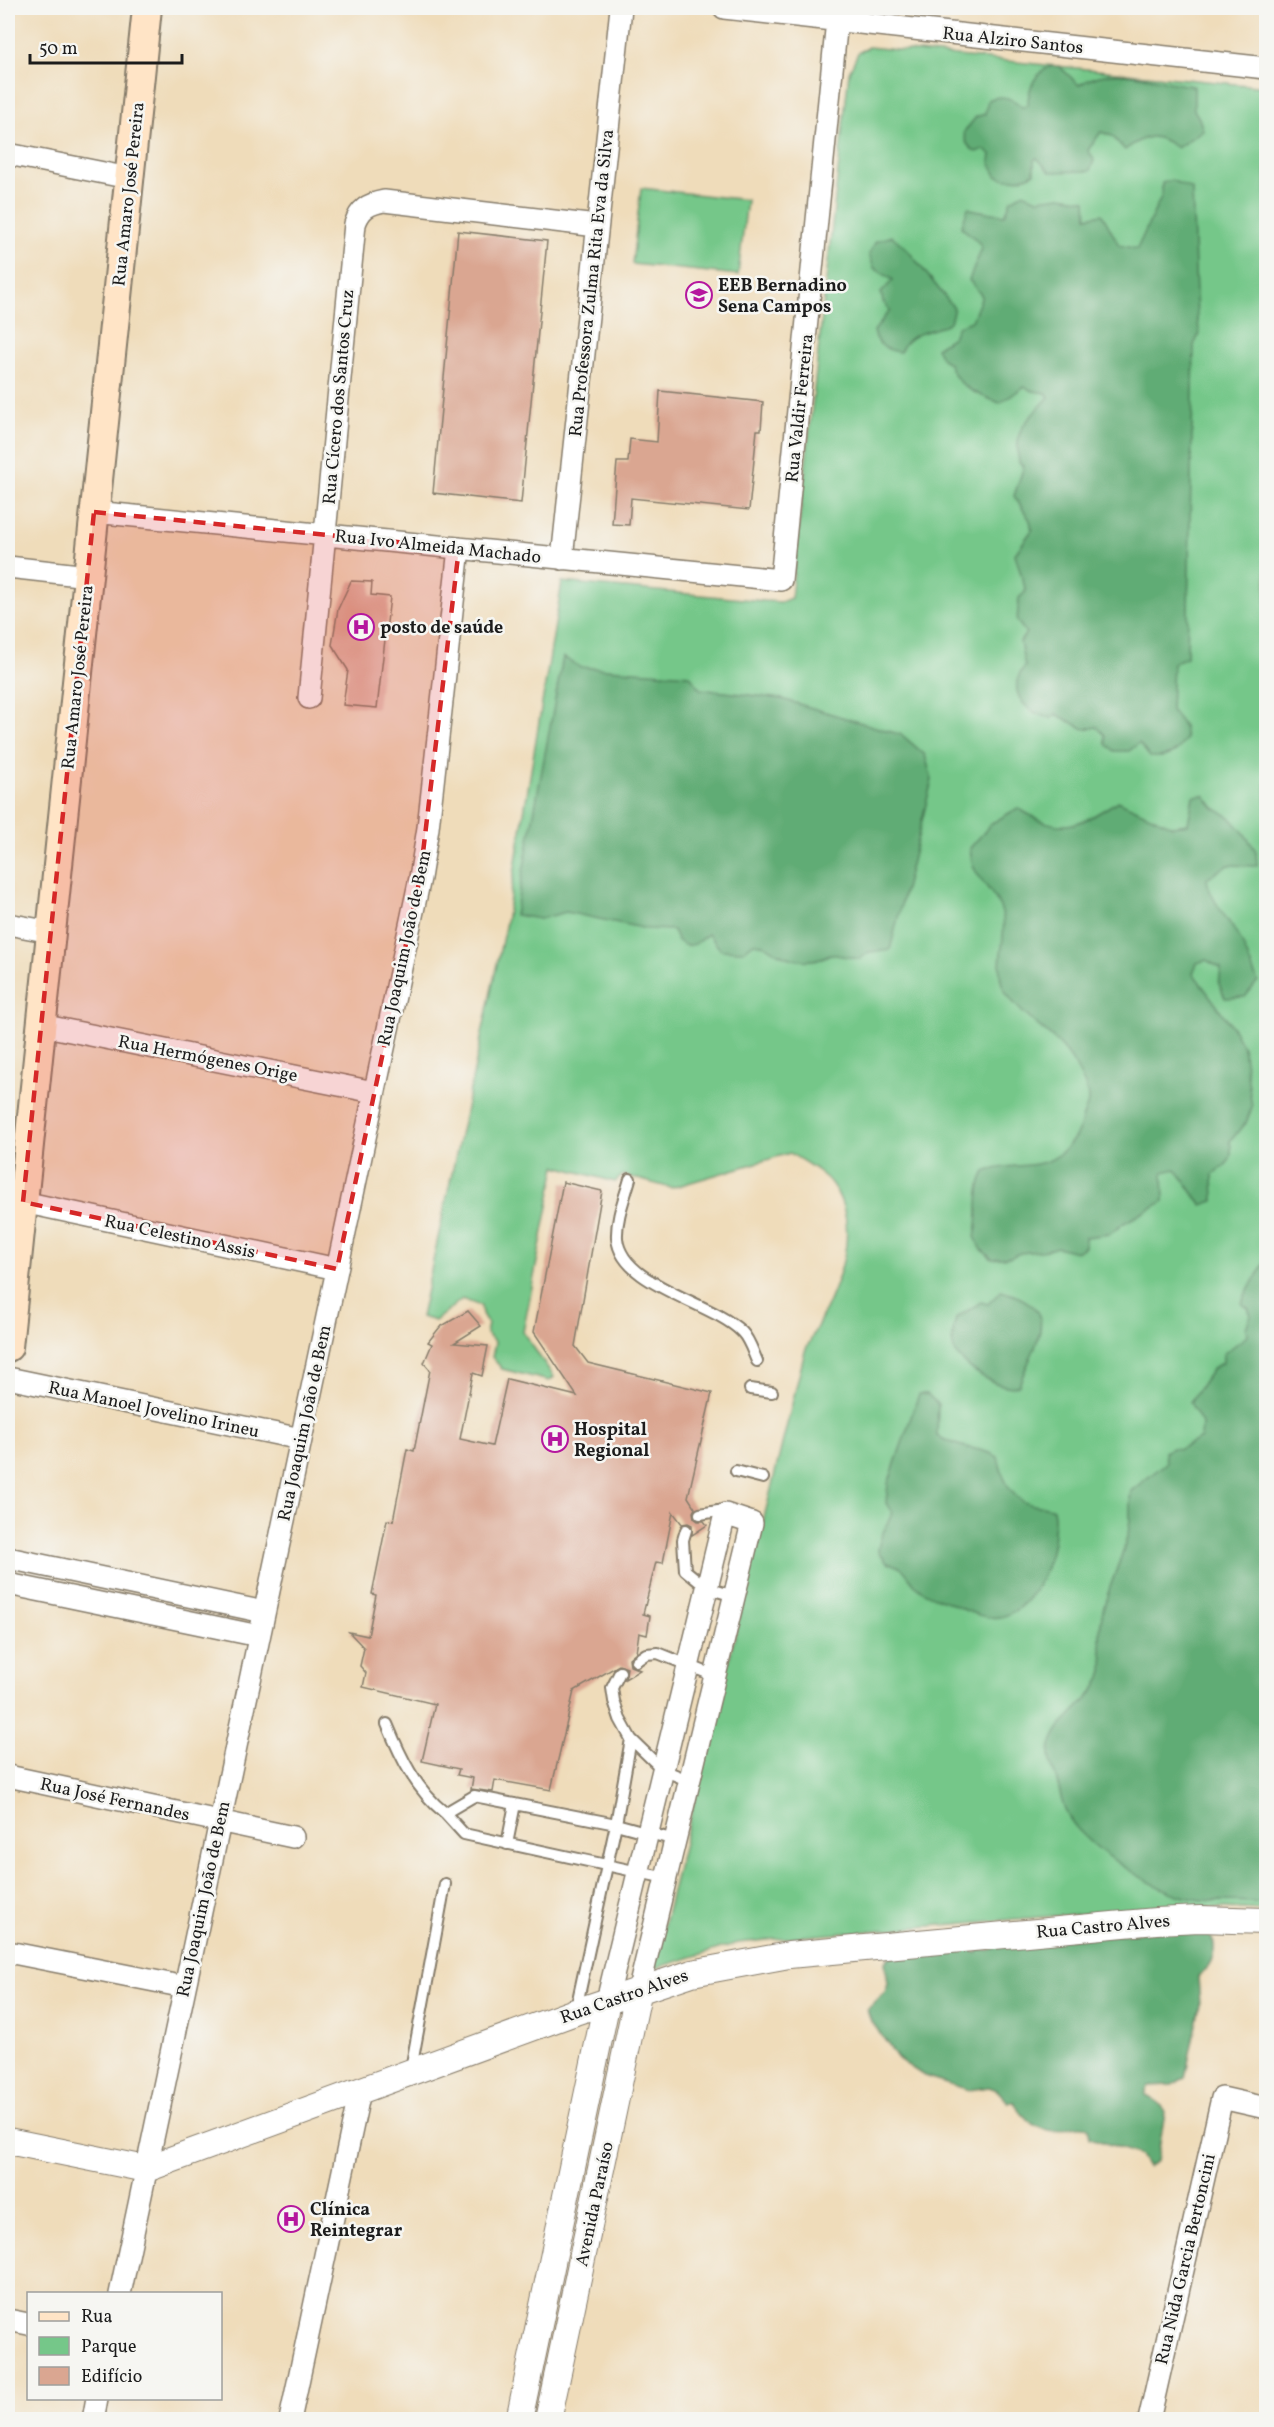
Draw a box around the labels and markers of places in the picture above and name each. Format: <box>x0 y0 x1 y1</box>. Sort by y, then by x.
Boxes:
place label: EEB Bernadino Sena Campos <box>718 274 847 320</box>
school or university icon: EEB Bernadino Sena Campos <box>684 280 714 310</box>
hospital icon: posto de saúde <box>346 612 376 642</box>
place label: posto de saúde <box>380 616 503 641</box>
place label: Hospital Regional <box>574 1418 649 1464</box>
hospital icon: Hospital Regional <box>540 1424 570 1454</box>
place label: Clínica Reintegrar <box>310 2198 403 2244</box>
hospital icon: Clínica Reintegrar <box>276 2204 306 2234</box>

